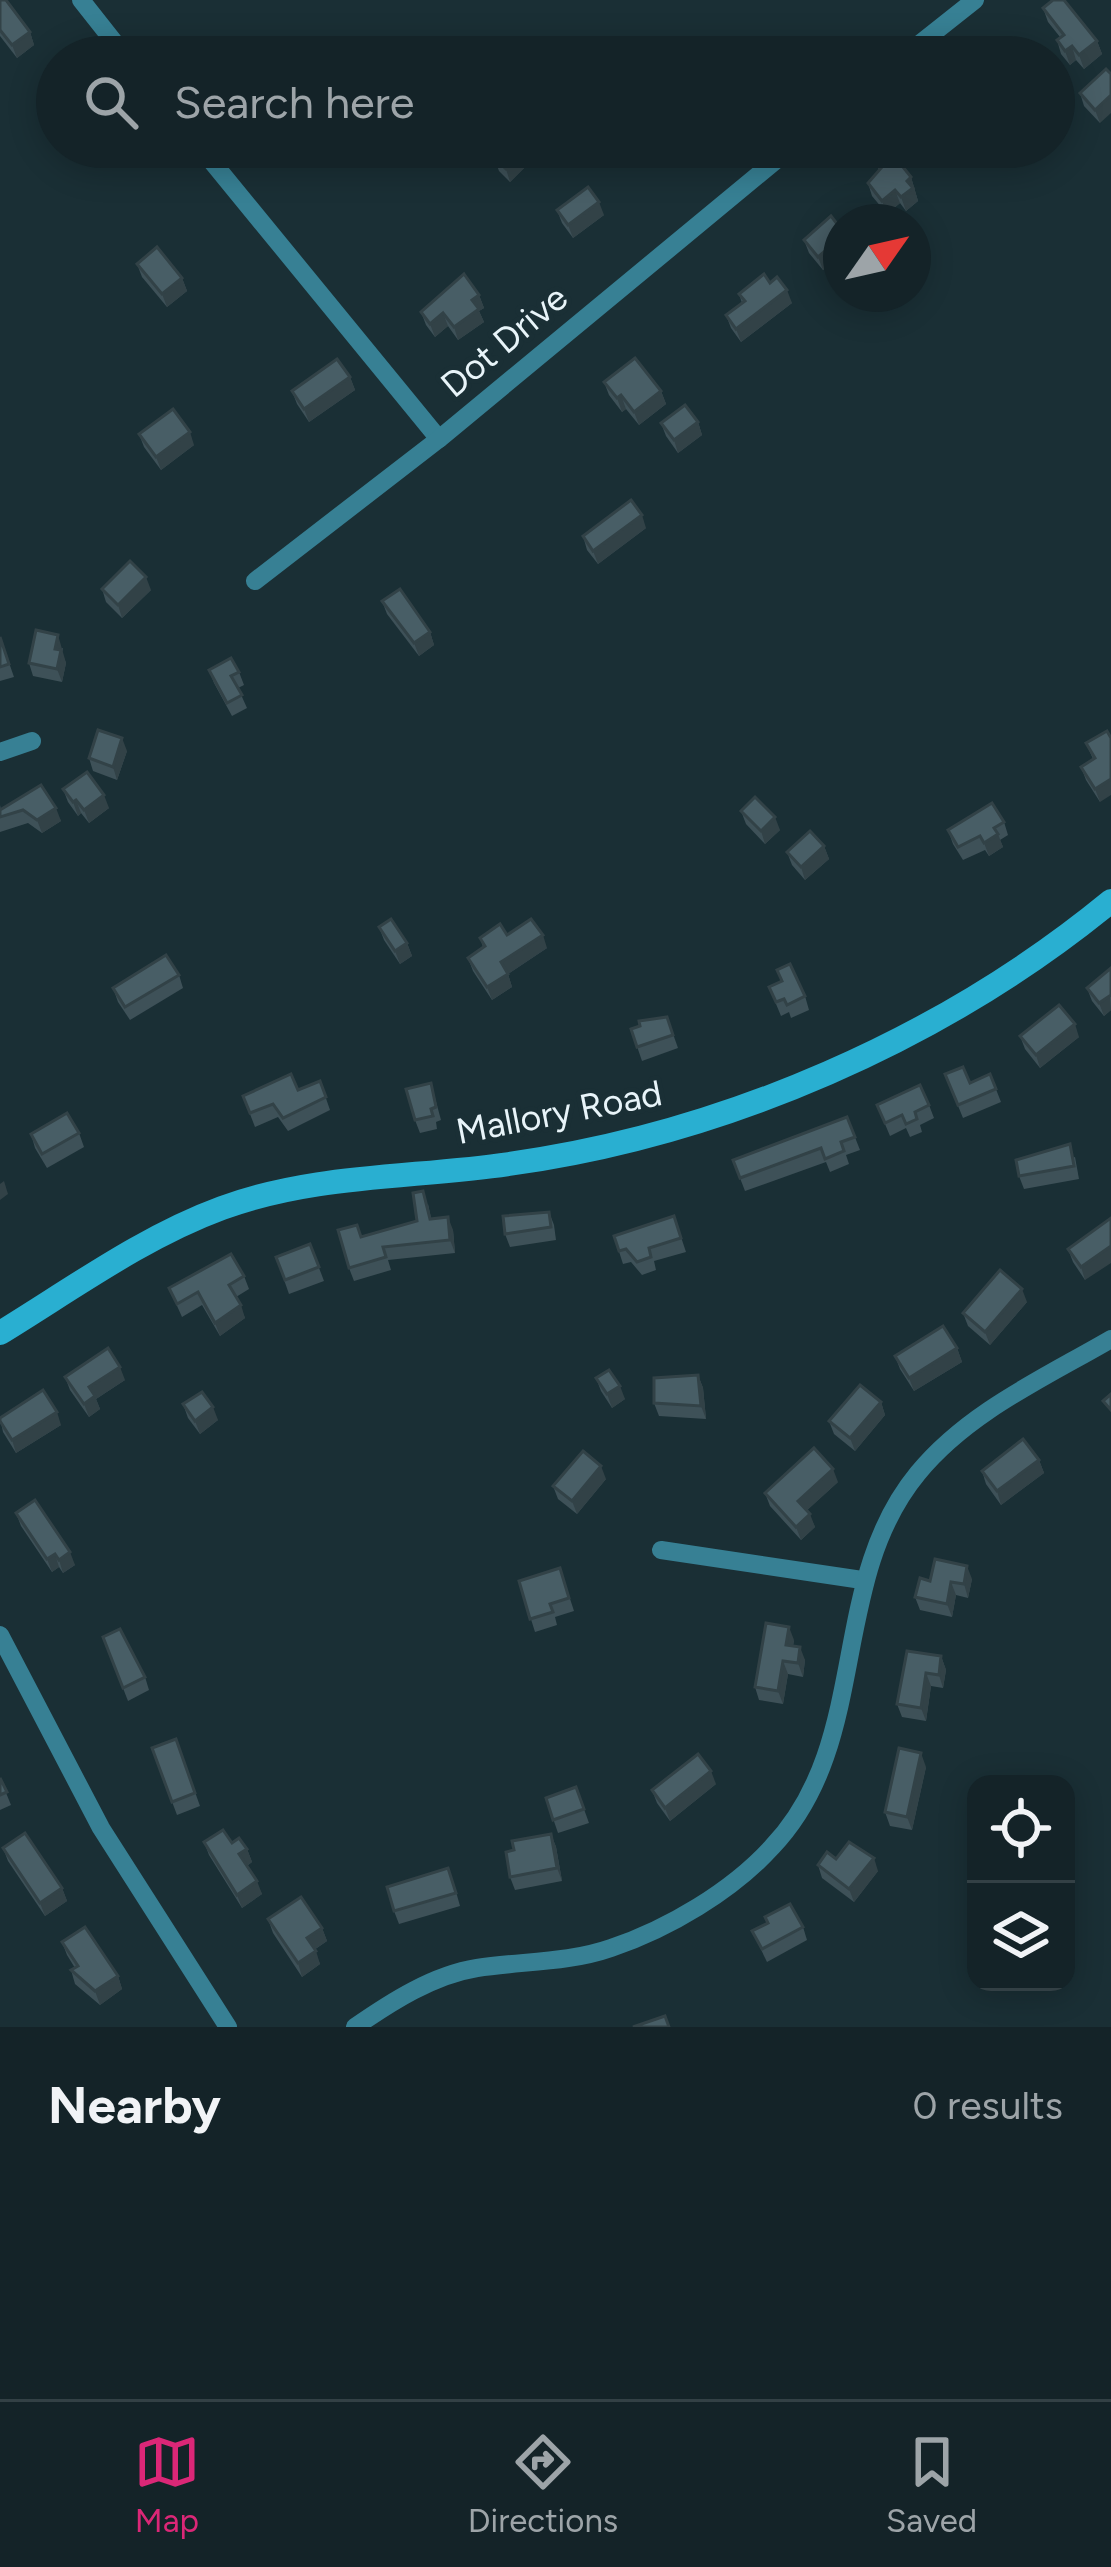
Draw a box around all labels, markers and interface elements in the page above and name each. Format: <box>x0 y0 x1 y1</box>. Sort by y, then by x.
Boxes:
search box <box>36 36 1075 168</box>
icon: search <box>78 69 144 135</box>
text: Search here <box>174 75 414 129</box>
north arrow <box>823 204 931 312</box>
street label: Dot Drive <box>432 276 576 406</box>
street label: Mallory Road <box>453 1071 665 1153</box>
map controls <box>967 1775 1075 1991</box>
button: locate <box>967 1775 1075 1883</box>
button: layers <box>967 1883 1075 1991</box>
text: Nearby <box>48 2075 221 2136</box>
text: 0 results <box>912 2082 1063 2129</box>
tab: Map <box>134 2429 200 2540</box>
tab: Directions <box>468 2429 618 2540</box>
tab: Saved <box>886 2429 977 2540</box>

